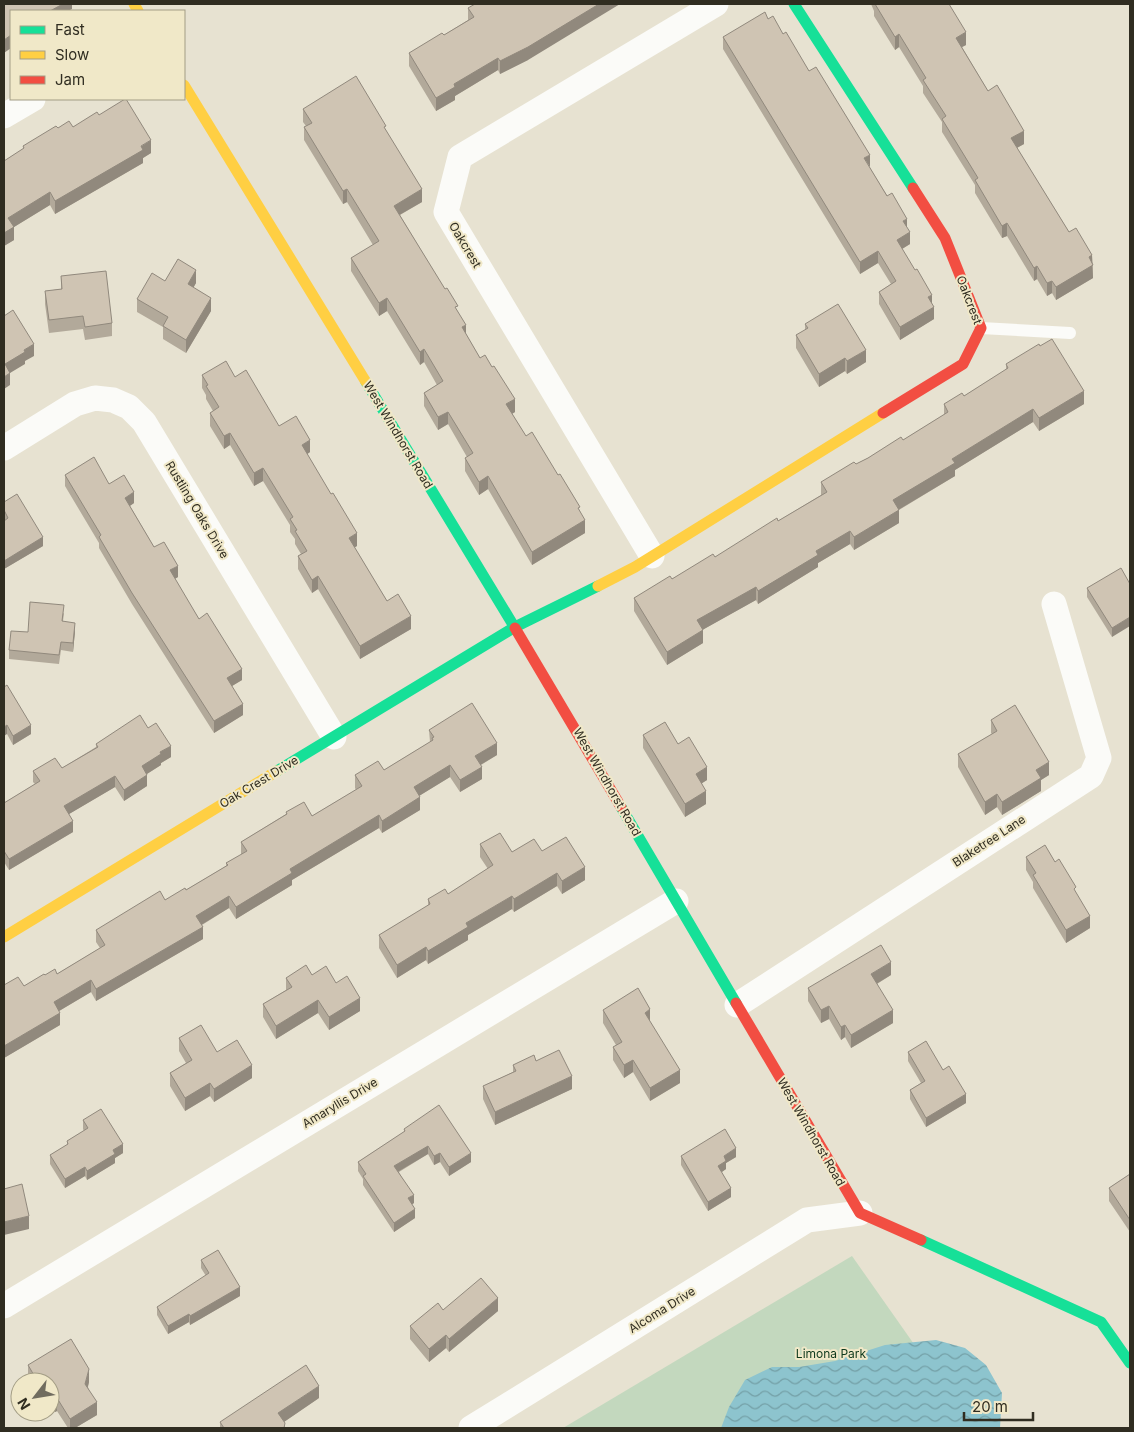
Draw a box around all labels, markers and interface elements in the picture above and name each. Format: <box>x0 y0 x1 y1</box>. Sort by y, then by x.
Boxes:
legend <box>10 10 185 100</box>
text: Fast <box>55 20 85 39</box>
text: Slow <box>55 45 89 64</box>
text: Jam <box>55 70 85 89</box>
street label: Oakcrest <box>446 219 485 270</box>
street label: Oakcrest <box>953 273 986 326</box>
street label: West Windhorst Road <box>360 378 436 491</box>
street label: Rustling Oaks Drive <box>162 458 232 561</box>
street label: West Windhorst Road <box>570 725 645 839</box>
street label: Oak Crest Drive <box>217 752 301 811</box>
street label: Blaketree Lane <box>949 811 1028 870</box>
street label: Amaryllis Drive <box>299 1074 380 1131</box>
street label: West Windhorst Road <box>774 1075 849 1189</box>
street label: Alcoma Drive <box>626 1283 698 1336</box>
park label: Limona Park <box>796 1346 867 1361</box>
north arrow <box>10 1372 60 1422</box>
scale bar <box>964 1390 1033 1422</box>
text: N <box>13 1395 33 1413</box>
text: 20 m <box>972 1397 1008 1416</box>

